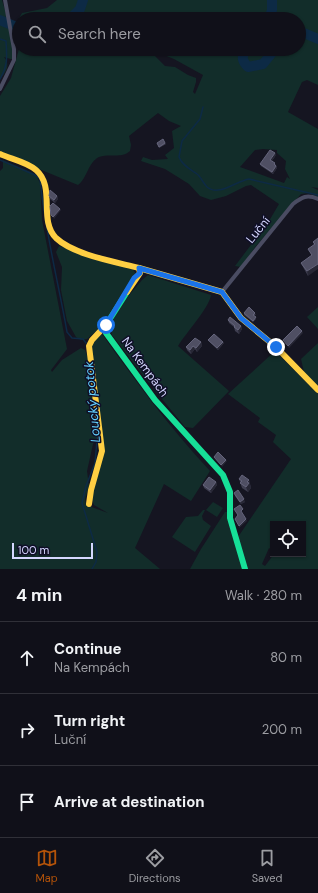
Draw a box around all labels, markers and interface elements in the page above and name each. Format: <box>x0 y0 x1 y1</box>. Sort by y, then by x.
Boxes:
search box <box>12 12 306 56</box>
icon: search <box>26 23 48 45</box>
text: Search here <box>58 24 141 44</box>
street label: Luční <box>242 213 274 247</box>
route start <box>97 316 115 334</box>
street label: Na Kempách <box>118 334 172 400</box>
route end <box>267 338 285 356</box>
water label: Loucký potok <box>80 360 104 443</box>
map controls <box>270 521 306 557</box>
button: locate <box>270 521 306 557</box>
scale bar <box>12 541 93 560</box>
text: 100 m <box>18 543 49 557</box>
text: 4 min <box>16 584 62 606</box>
text: Walk · 280 m <box>225 587 302 604</box>
text: Continue <box>54 639 122 659</box>
icon: ahead <box>16 647 38 669</box>
text: 80 m <box>270 649 302 666</box>
text: Na Kempách <box>54 659 130 676</box>
text: Turn right <box>54 711 125 731</box>
icon: right <box>16 719 38 741</box>
text: 200 m <box>262 721 302 738</box>
text: Luční <box>54 731 86 748</box>
icon: arrive <box>16 791 38 813</box>
text: Arrive at destination <box>54 792 205 812</box>
tab: Map <box>36 847 58 885</box>
tab: Directions <box>129 847 181 885</box>
tab: Saved <box>252 847 282 885</box>

